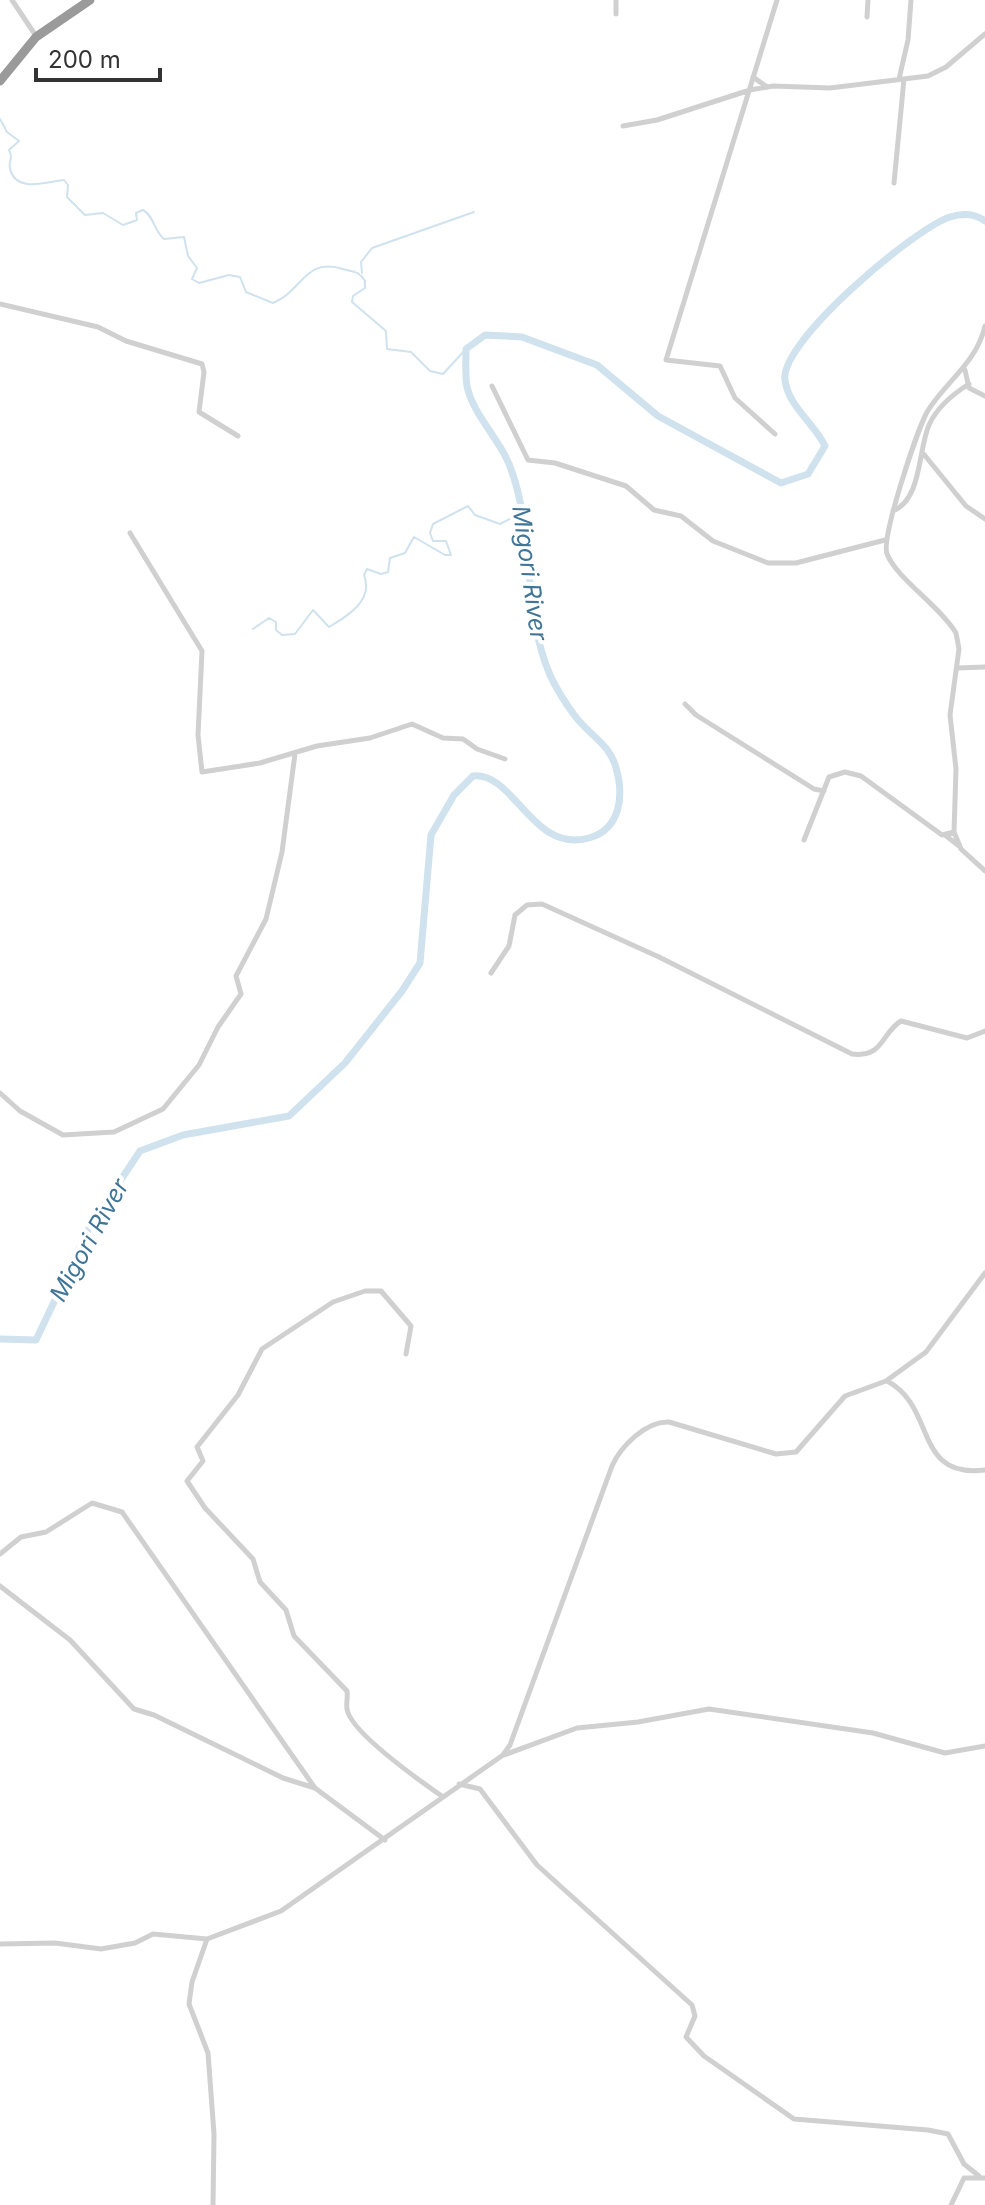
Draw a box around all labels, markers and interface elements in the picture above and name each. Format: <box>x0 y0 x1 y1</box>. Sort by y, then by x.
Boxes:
scale bar <box>36 32 160 82</box>
text: 200 m <box>48 45 121 74</box>
water label: Migori River <box>506 504 554 643</box>
water label: Migori River <box>43 1173 135 1306</box>

